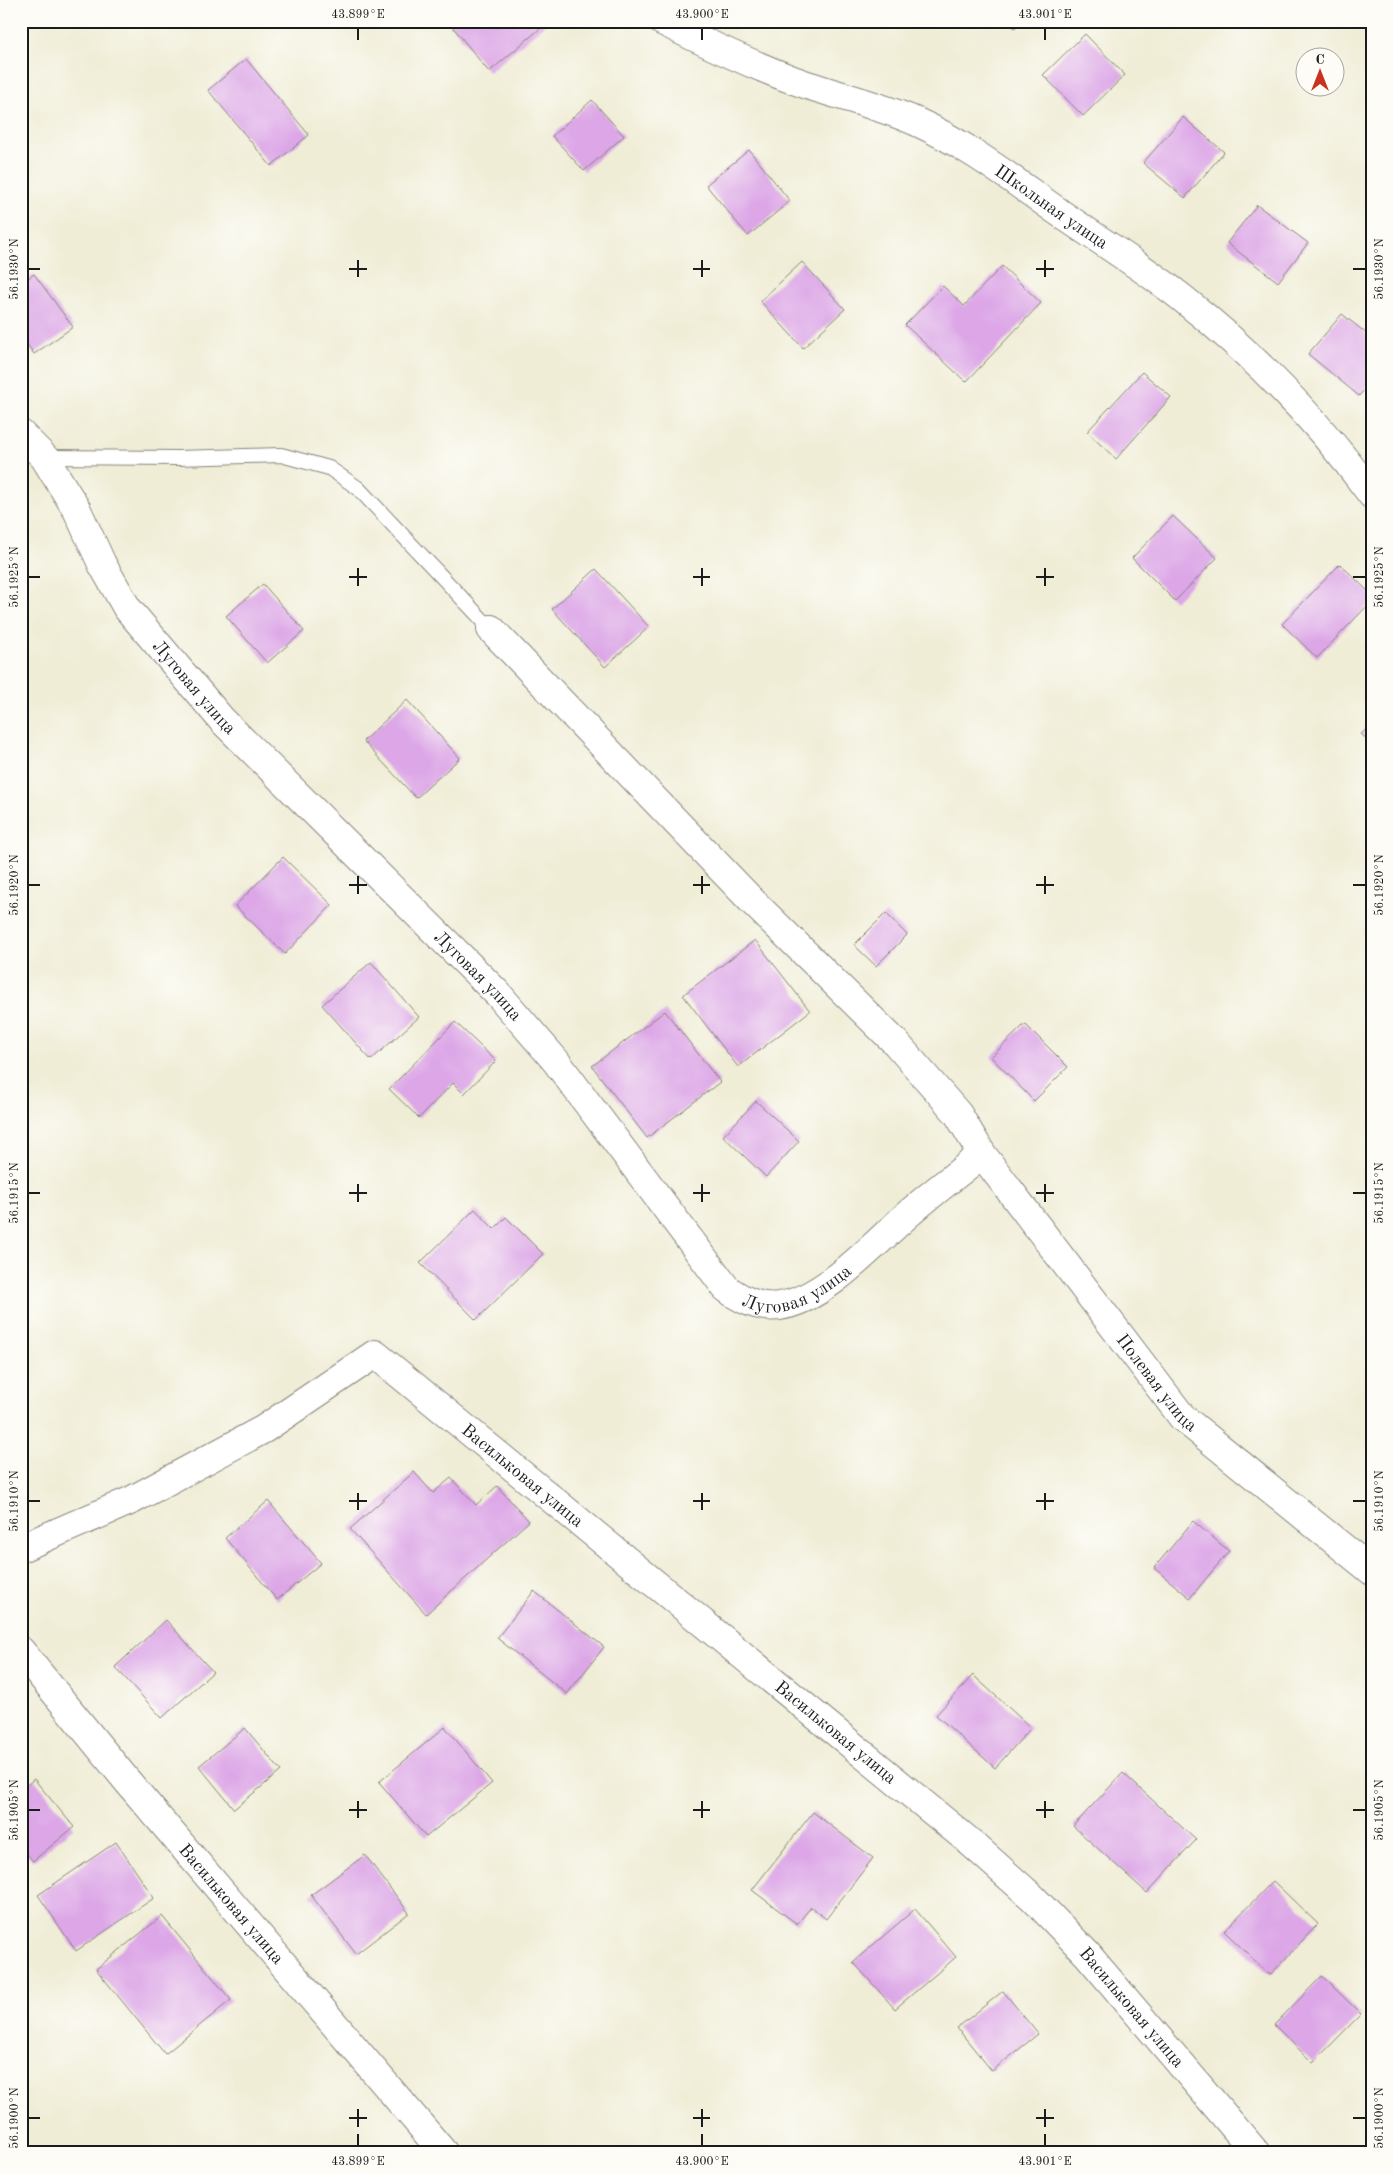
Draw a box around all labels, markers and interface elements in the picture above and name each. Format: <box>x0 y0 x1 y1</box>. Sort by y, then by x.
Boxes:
text: 43.899°E <box>331 9 385 21</box>
text: 43.900°E <box>675 9 729 21</box>
text: 43.901°E <box>1018 9 1072 21</box>
north arrow <box>1296 48 1346 98</box>
text: С <box>1315 53 1325 67</box>
street label: Школьная улица <box>991 162 1111 253</box>
text: 56.1930°N <box>8 238 21 300</box>
text: 56.1930°N <box>1373 238 1386 300</box>
text: 56.1925°N <box>8 546 21 608</box>
text: 56.1925°N <box>1373 546 1386 608</box>
street label: Луговая улица <box>149 637 239 738</box>
text: 56.1920°N <box>8 854 21 916</box>
text: 56.1920°N <box>1373 854 1386 916</box>
street label: Луговая улица <box>430 928 525 1025</box>
text: 56.1915°N <box>8 1162 21 1224</box>
text: 56.1915°N <box>1373 1162 1386 1224</box>
street label: Луговая улица <box>739 1262 855 1317</box>
street label: Полевая улица <box>1113 1331 1200 1435</box>
street label: Васильковая улица <box>458 1421 587 1531</box>
text: 56.1910°N <box>8 1470 21 1532</box>
text: 56.1910°N <box>1373 1470 1386 1532</box>
street label: Васильковая улица <box>771 1678 900 1788</box>
text: 56.1905°N <box>8 1779 21 1841</box>
text: 56.1905°N <box>1373 1779 1386 1841</box>
street label: Васильковая улица <box>175 1841 287 1968</box>
street label: Васильковая улица <box>1075 1944 1187 2071</box>
text: 56.1900°N <box>8 2087 21 2149</box>
text: 56.1900°N <box>1373 2087 1386 2149</box>
text: 43.899°E <box>331 2156 385 2168</box>
text: 43.900°E <box>675 2156 729 2168</box>
text: 43.901°E <box>1018 2156 1072 2168</box>

